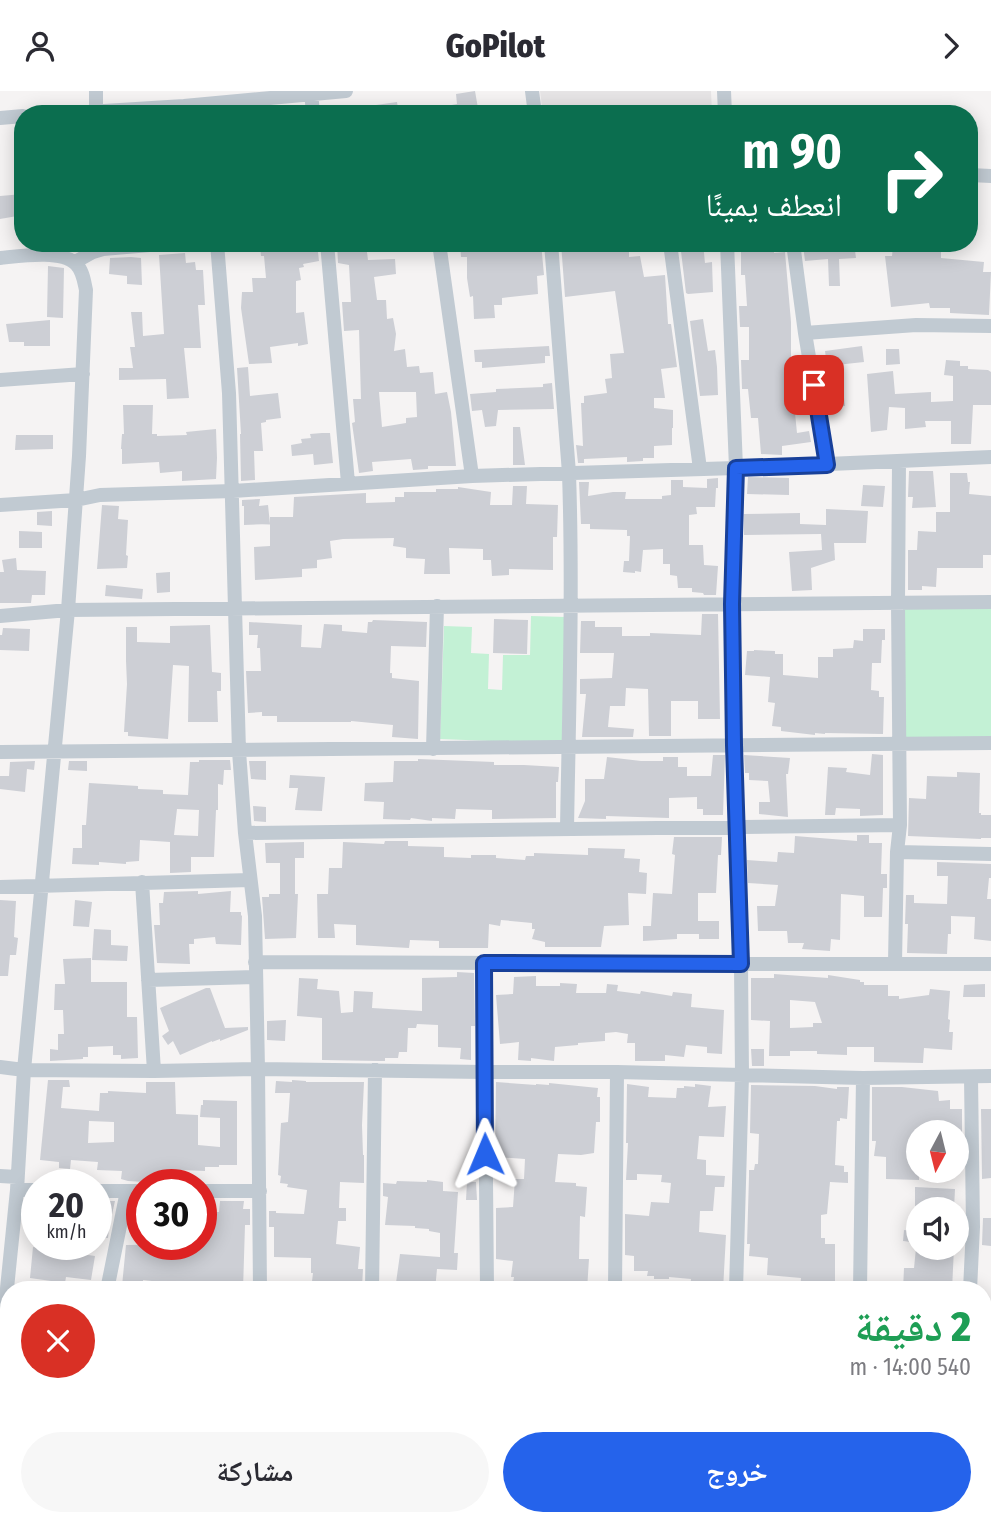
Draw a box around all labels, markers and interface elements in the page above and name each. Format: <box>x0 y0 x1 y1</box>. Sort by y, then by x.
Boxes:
icon: person <box>21 27 59 65</box>
text: GoPilot <box>446 27 545 65</box>
icon: forward <box>932 27 970 65</box>
text: 90 m <box>742 122 842 181</box>
icon: right <box>866 133 957 224</box>
text: انعطف يمينًا <box>705 186 842 224</box>
pin <box>784 355 844 415</box>
icon: arrive <box>795 366 833 404</box>
position arrow <box>448 1117 522 1191</box>
north arrow <box>906 1120 970 1183</box>
map controls <box>906 1120 969 1260</box>
speed limit sign: 30 <box>126 1169 217 1260</box>
text: 20 <box>49 1184 84 1226</box>
button: sound <box>906 1197 969 1260</box>
text: km/h <box>46 1221 87 1243</box>
text: 2 دقيقة <box>855 1302 971 1352</box>
button: close <box>21 1304 95 1378</box>
text: 540 m · 14:00 <box>850 1353 971 1381</box>
button: مشاركة <box>21 1432 489 1512</box>
button: خروج <box>503 1432 971 1512</box>

